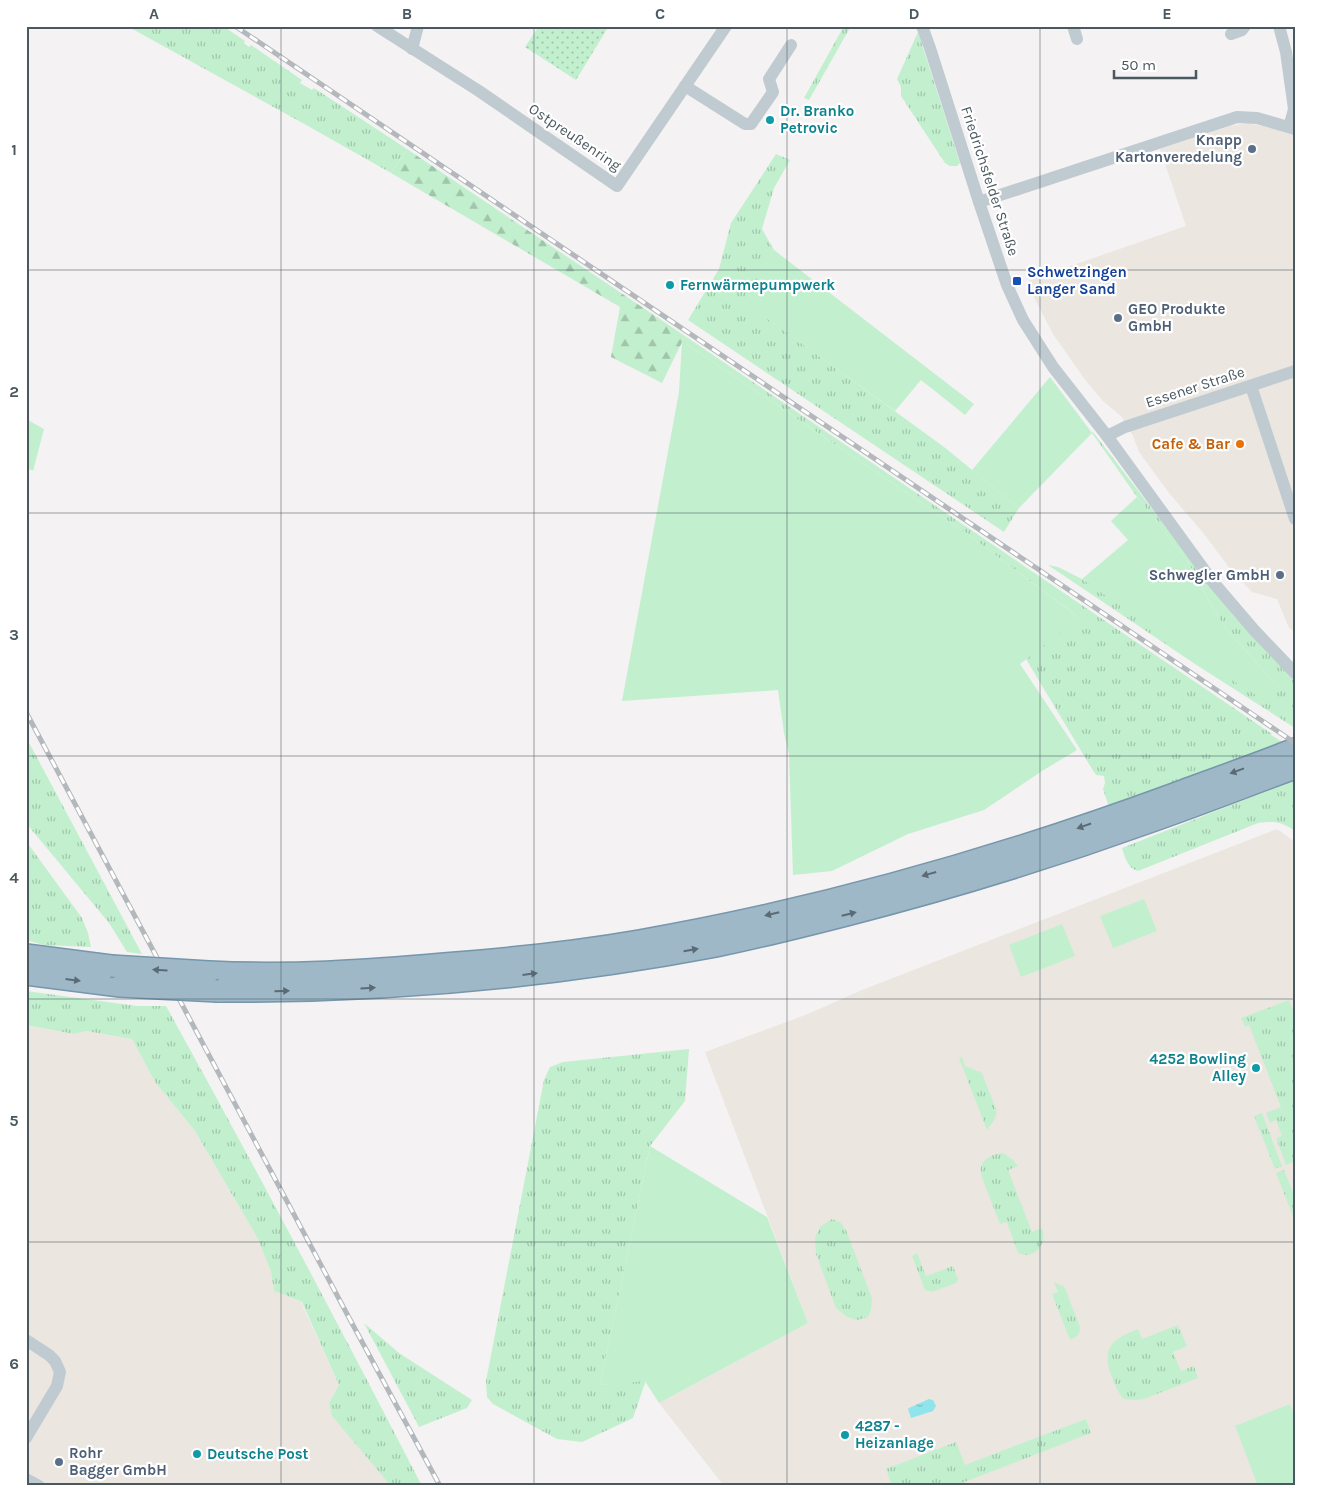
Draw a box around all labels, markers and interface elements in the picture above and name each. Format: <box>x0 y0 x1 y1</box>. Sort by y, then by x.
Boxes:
text: A <box>149 4 159 23</box>
text: B <box>402 4 412 23</box>
text: C <box>655 4 665 23</box>
text: D <box>909 4 920 23</box>
text: E <box>1162 4 1172 23</box>
scale bar <box>1114 48 1196 80</box>
text: 50 m <box>1121 56 1156 74</box>
street label: Ostpreußenring <box>525 99 625 175</box>
place label: Dr. Branko Petrovic <box>780 102 854 137</box>
street label: Friedrichsfelder Straße <box>957 104 1023 258</box>
marker: Dr. Branko Petrovic <box>764 114 776 126</box>
place label: Knapp Kartonveredelung <box>1115 131 1242 166</box>
text: 1 <box>11 140 17 159</box>
marker: Knapp Kartonveredelung <box>1246 143 1258 155</box>
place label: Schwetzingen Langer Sand <box>1027 263 1127 298</box>
marker: Schwetzingen Langer Sand <box>1011 275 1023 287</box>
place label: Fernwärmepumpwerk <box>680 276 835 294</box>
marker: Fernwärmepumpwerk <box>664 279 676 291</box>
place label: GEO Produkte GmbH <box>1128 300 1225 335</box>
marker: GEO Produkte GmbH <box>1112 312 1124 324</box>
street label: Essener Straße <box>1143 363 1247 411</box>
text: 2 <box>9 382 19 401</box>
place label: Cafe & Bar <box>1152 435 1230 453</box>
marker: Cafe & Bar <box>1234 438 1246 450</box>
place label: Schwegler GmbH <box>1149 566 1270 584</box>
marker: Schwegler GmbH <box>1274 569 1286 581</box>
text: 3 <box>9 625 19 644</box>
one-way arrow <box>1230 768 1245 775</box>
one-way arrow <box>1077 822 1092 830</box>
text: 4 <box>9 868 19 887</box>
one-way arrow <box>922 871 937 879</box>
one-way arrow <box>842 910 857 918</box>
one-way arrow <box>764 911 780 919</box>
one-way arrow <box>683 946 699 954</box>
one-way arrow <box>152 965 168 973</box>
one-way arrow <box>522 970 538 978</box>
one-way arrow <box>66 976 82 984</box>
one-way arrow <box>360 984 376 992</box>
one-way arrow <box>274 987 290 995</box>
place label: 4252 Bowling Alley <box>1149 1050 1246 1085</box>
marker: 4252 Bowling Alley <box>1250 1062 1262 1074</box>
text: 5 <box>9 1111 19 1130</box>
text: 6 <box>9 1354 19 1373</box>
place label: 4287 - Heizanlage <box>855 1417 934 1452</box>
marker: 4287 - Heizanlage <box>839 1429 851 1441</box>
place label: Rohr Bagger GmbH <box>69 1444 167 1479</box>
place label: Deutsche Post <box>207 1445 309 1463</box>
marker: Deutsche Post <box>191 1448 203 1460</box>
marker: Rohr Bagger GmbH <box>53 1456 65 1468</box>

